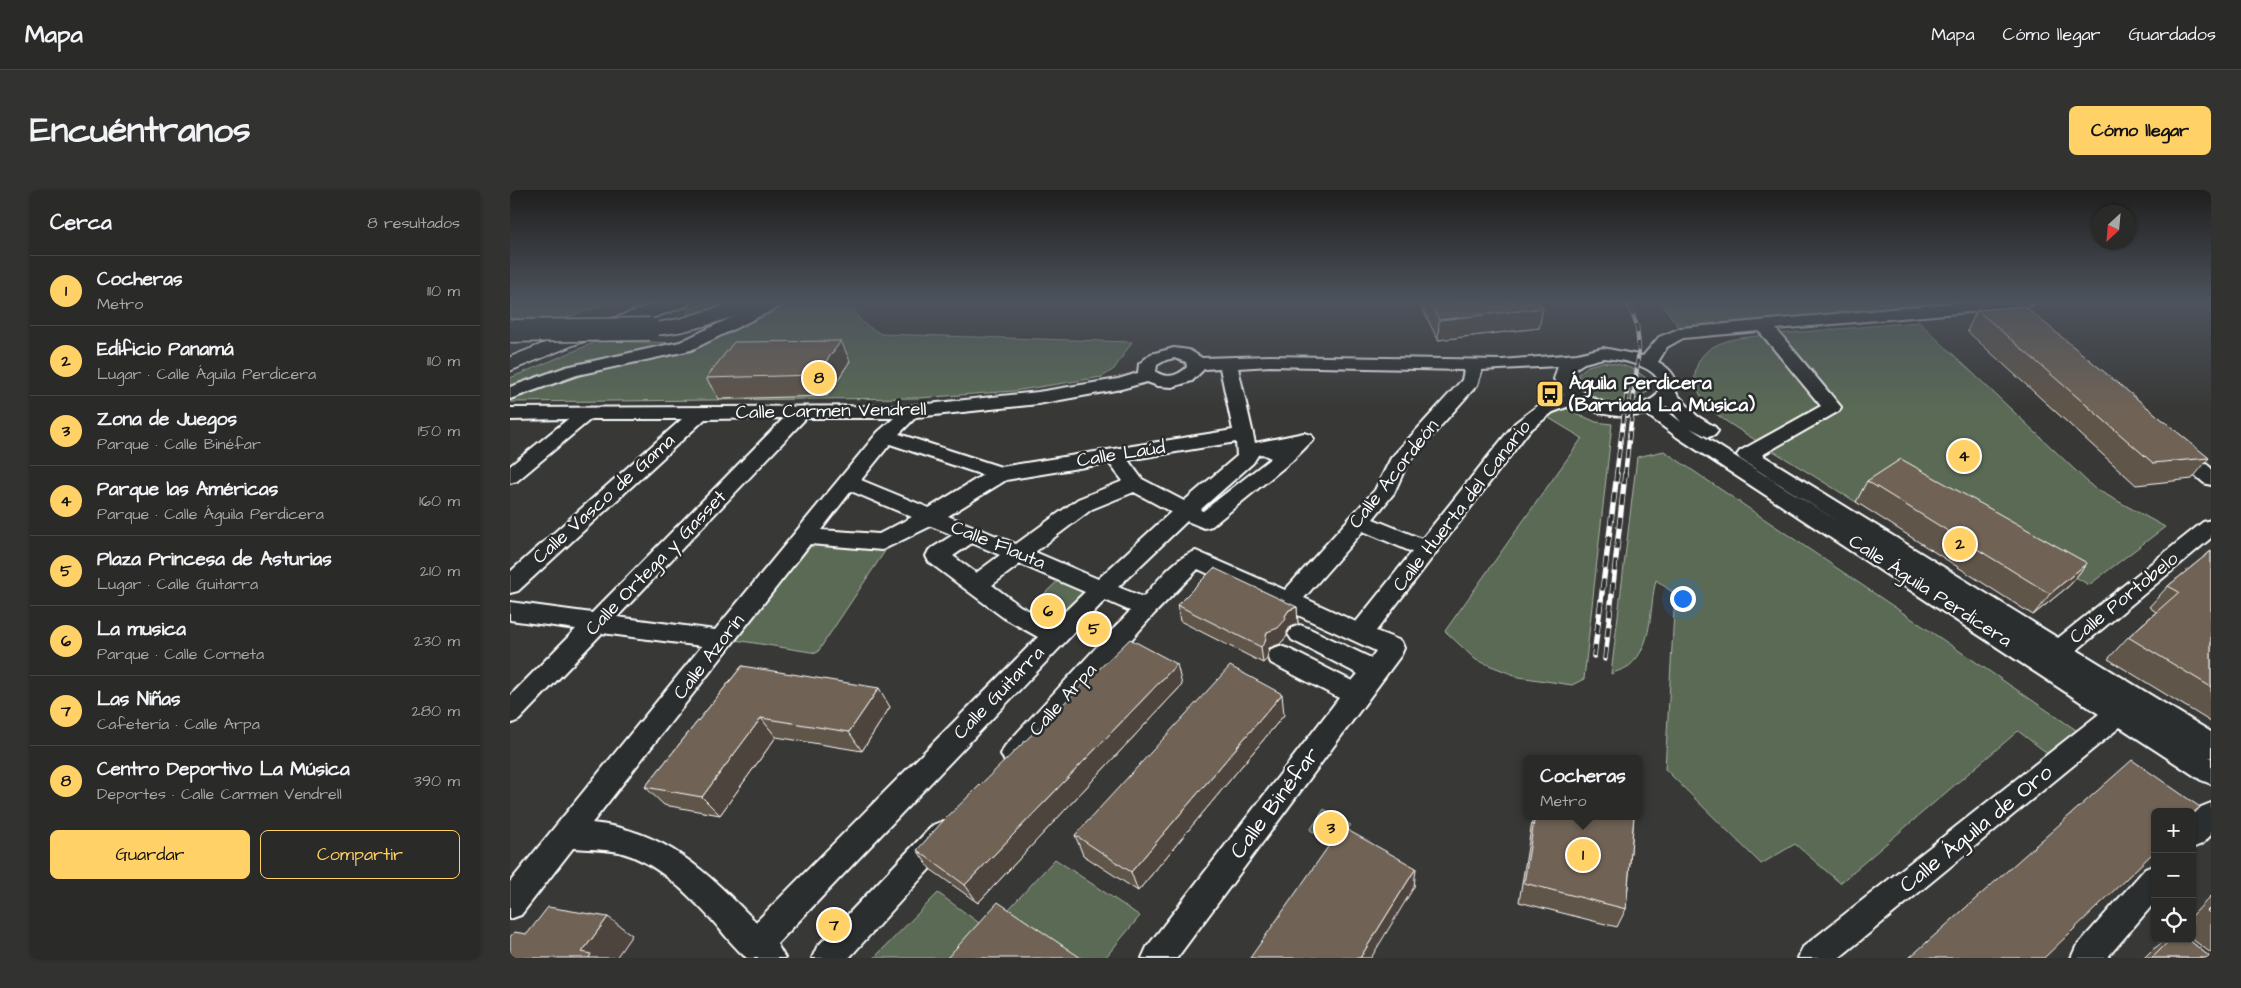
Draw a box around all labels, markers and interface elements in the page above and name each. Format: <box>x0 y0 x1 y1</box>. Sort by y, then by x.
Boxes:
text: Mapa <box>25 18 83 52</box>
text: Mapa <box>1931 22 1975 47</box>
text: Cómo llegar <box>2003 22 2101 47</box>
text: Guardados <box>2129 22 2216 47</box>
text: Encuéntranos <box>30 106 251 155</box>
button: Cómo llegar <box>2069 106 2211 155</box>
north arrow <box>2091 205 2136 250</box>
text: Cerca <box>50 208 112 237</box>
text: 8 resultados <box>367 212 460 234</box>
text: Cocheras <box>97 266 183 293</box>
text: 1 <box>65 280 67 302</box>
text: 110 m <box>427 280 460 302</box>
text: Metro <box>97 293 143 315</box>
text: Edificio Panamá <box>97 336 234 363</box>
text: 2 <box>61 350 71 372</box>
text: 110 m <box>427 350 460 372</box>
pin: 8 <box>803 359 835 397</box>
text: Lugar · Calle Águila Perdicera <box>97 363 316 385</box>
place label: Águila Perdicera (Barriada La Música) <box>1568 370 1755 419</box>
bus stop icon: Águila Perdicera (Barriada La Música) <box>1535 379 1565 409</box>
street label: Calle Carmen Vendrell <box>735 396 927 426</box>
text: Zona de Juegos <box>97 406 237 433</box>
street label: Calle Acordeón <box>1343 413 1445 535</box>
street label: Calle Huerta del Canario <box>1386 414 1538 597</box>
text: 3 <box>62 420 70 442</box>
text: 150 m <box>418 420 460 442</box>
street label: Calle Vasco de Gama <box>527 427 681 570</box>
text: Parque · Calle Binéfar <box>97 433 261 455</box>
street label: Calle Laúd <box>1075 434 1167 474</box>
pin: 4 <box>1948 437 1980 475</box>
text: Parque las Américas <box>97 476 278 503</box>
street label: Calle Ortega y Gasset <box>579 484 734 643</box>
text: 4 <box>61 490 71 512</box>
text: 160 m <box>419 490 460 512</box>
text: Parque · Calle Águila Perdicera <box>97 503 324 525</box>
street label: Calle Flauta <box>947 514 1050 576</box>
pin: 2 <box>1944 525 1976 563</box>
street label: Calle Águila Perdicera <box>1843 528 2017 655</box>
street label: Calle Portobelo <box>2064 545 2185 650</box>
text: Plaza Princesa de Asturias <box>97 546 332 573</box>
text: 5 <box>60 560 72 582</box>
text: 210 m <box>420 560 460 582</box>
text: Lugar · Calle Guitarra <box>97 573 258 595</box>
your location <box>1670 586 1696 612</box>
pin: 6 <box>1032 592 1064 630</box>
street label: Calle Azorín <box>667 608 751 706</box>
pin: 5 <box>1078 610 1110 648</box>
text: La musica <box>97 616 186 643</box>
text: 6 <box>61 630 71 652</box>
text: 230 m <box>414 630 460 652</box>
street label: Calle Guitarra <box>947 640 1051 746</box>
text: Parque · Calle Corneta <box>97 643 264 665</box>
street label: Calle Arpa <box>1023 657 1103 742</box>
text: Las Niñas <box>97 686 180 713</box>
text: 7 <box>61 700 71 722</box>
text: 280 m <box>412 700 460 722</box>
text: Cafetería · Calle Arpa <box>97 713 260 735</box>
street label: Calle Binéfar <box>1223 741 1327 865</box>
popup <box>1523 755 1643 820</box>
text: Centro Deportivo La Música <box>97 756 350 783</box>
street label: Calle Águila de Oro <box>1893 757 2060 901</box>
text: Cocheras <box>1540 763 1626 790</box>
text: 8 <box>61 770 71 792</box>
text: 390 m <box>414 770 460 792</box>
text: Deportes · Calle Carmen Vendrell <box>97 783 342 805</box>
text: Metro <box>1540 790 1586 812</box>
map controls <box>2151 808 2196 943</box>
button: + <box>2151 808 2196 853</box>
pin: 3 <box>1315 809 1347 847</box>
button: Guardar <box>50 830 250 879</box>
button: Compartir <box>260 830 460 879</box>
pin: 1 <box>1567 836 1599 874</box>
button: − <box>2151 853 2196 898</box>
button: locate <box>2151 898 2196 943</box>
pin: 7 <box>818 906 850 944</box>

